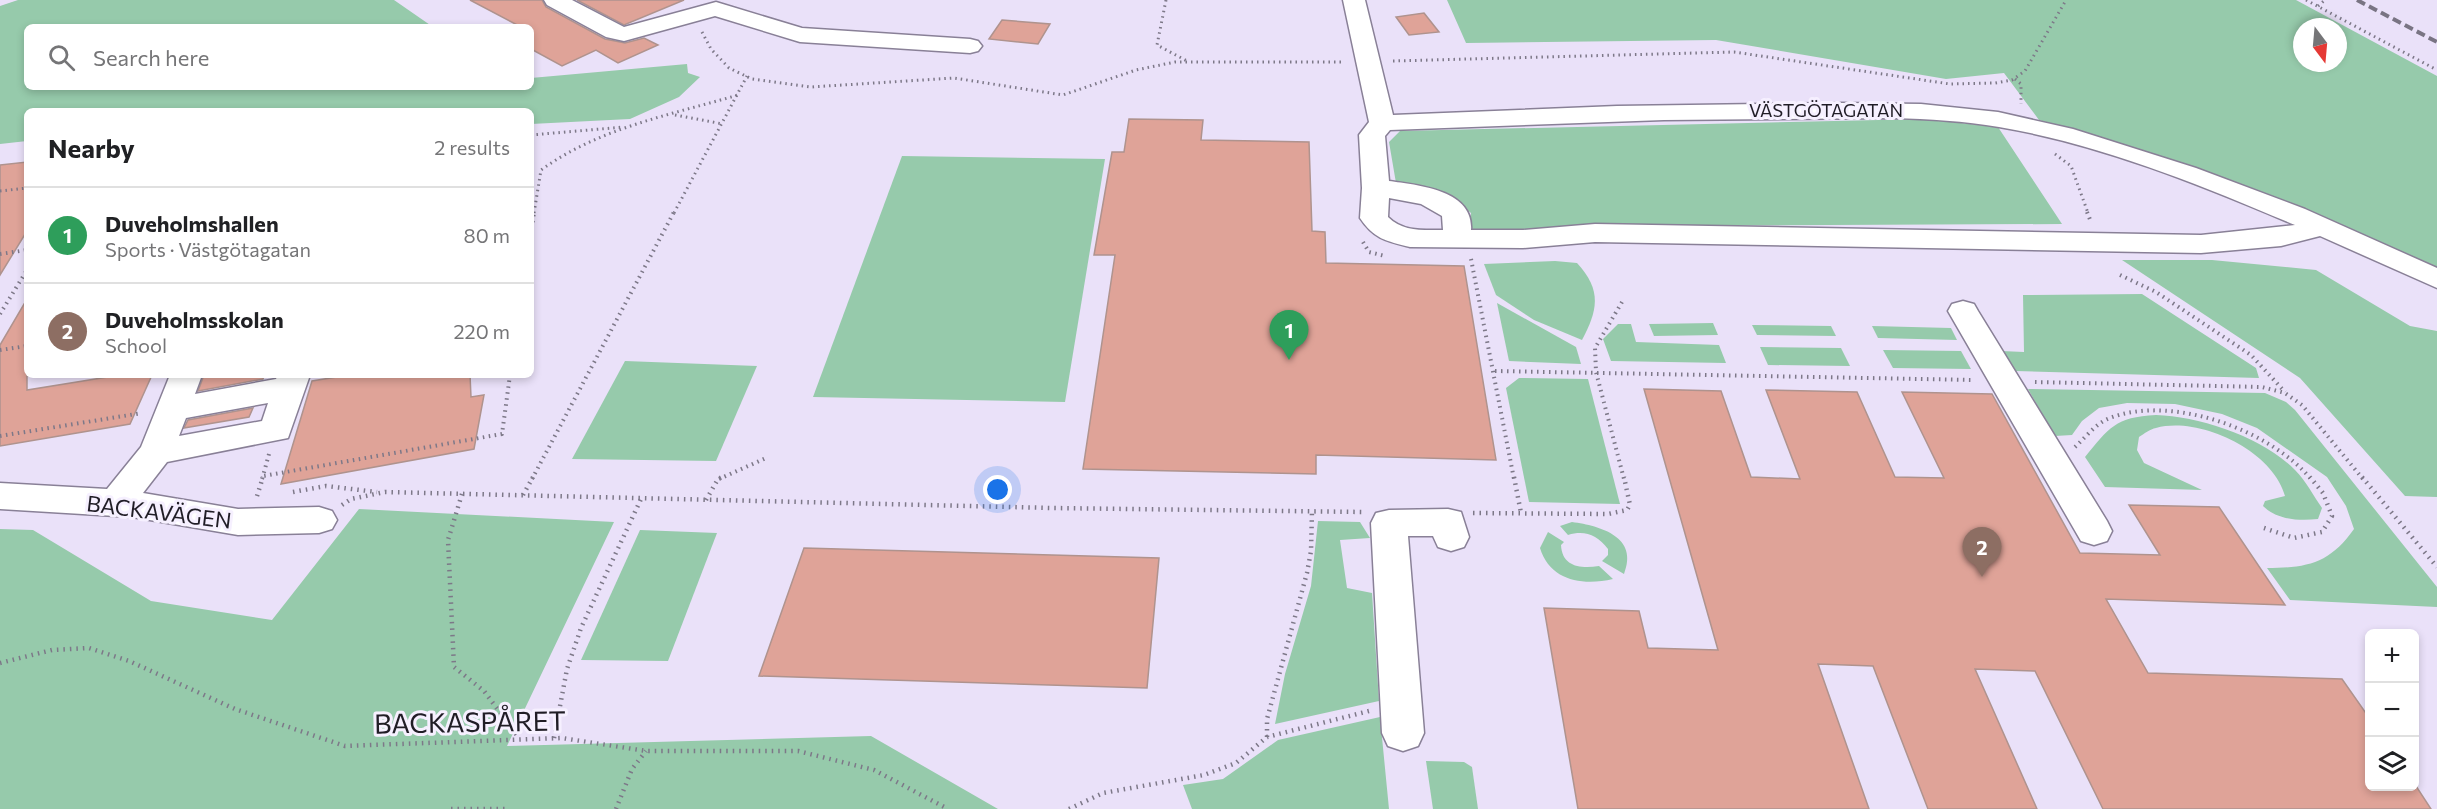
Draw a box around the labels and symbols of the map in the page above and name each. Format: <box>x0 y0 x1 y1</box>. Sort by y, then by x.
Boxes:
north arrow <box>2293 18 2347 72</box>
street label: VÄSTGÖTAGATAN <box>1749 99 1903 121</box>
pin: 1 <box>1270 310 1308 360</box>
your location <box>983 475 1012 504</box>
street label: BACKAVÄGEN <box>85 489 233 534</box>
pin: 2 <box>1962 528 2002 577</box>
street label: BACKASPÅRET <box>374 703 566 740</box>

